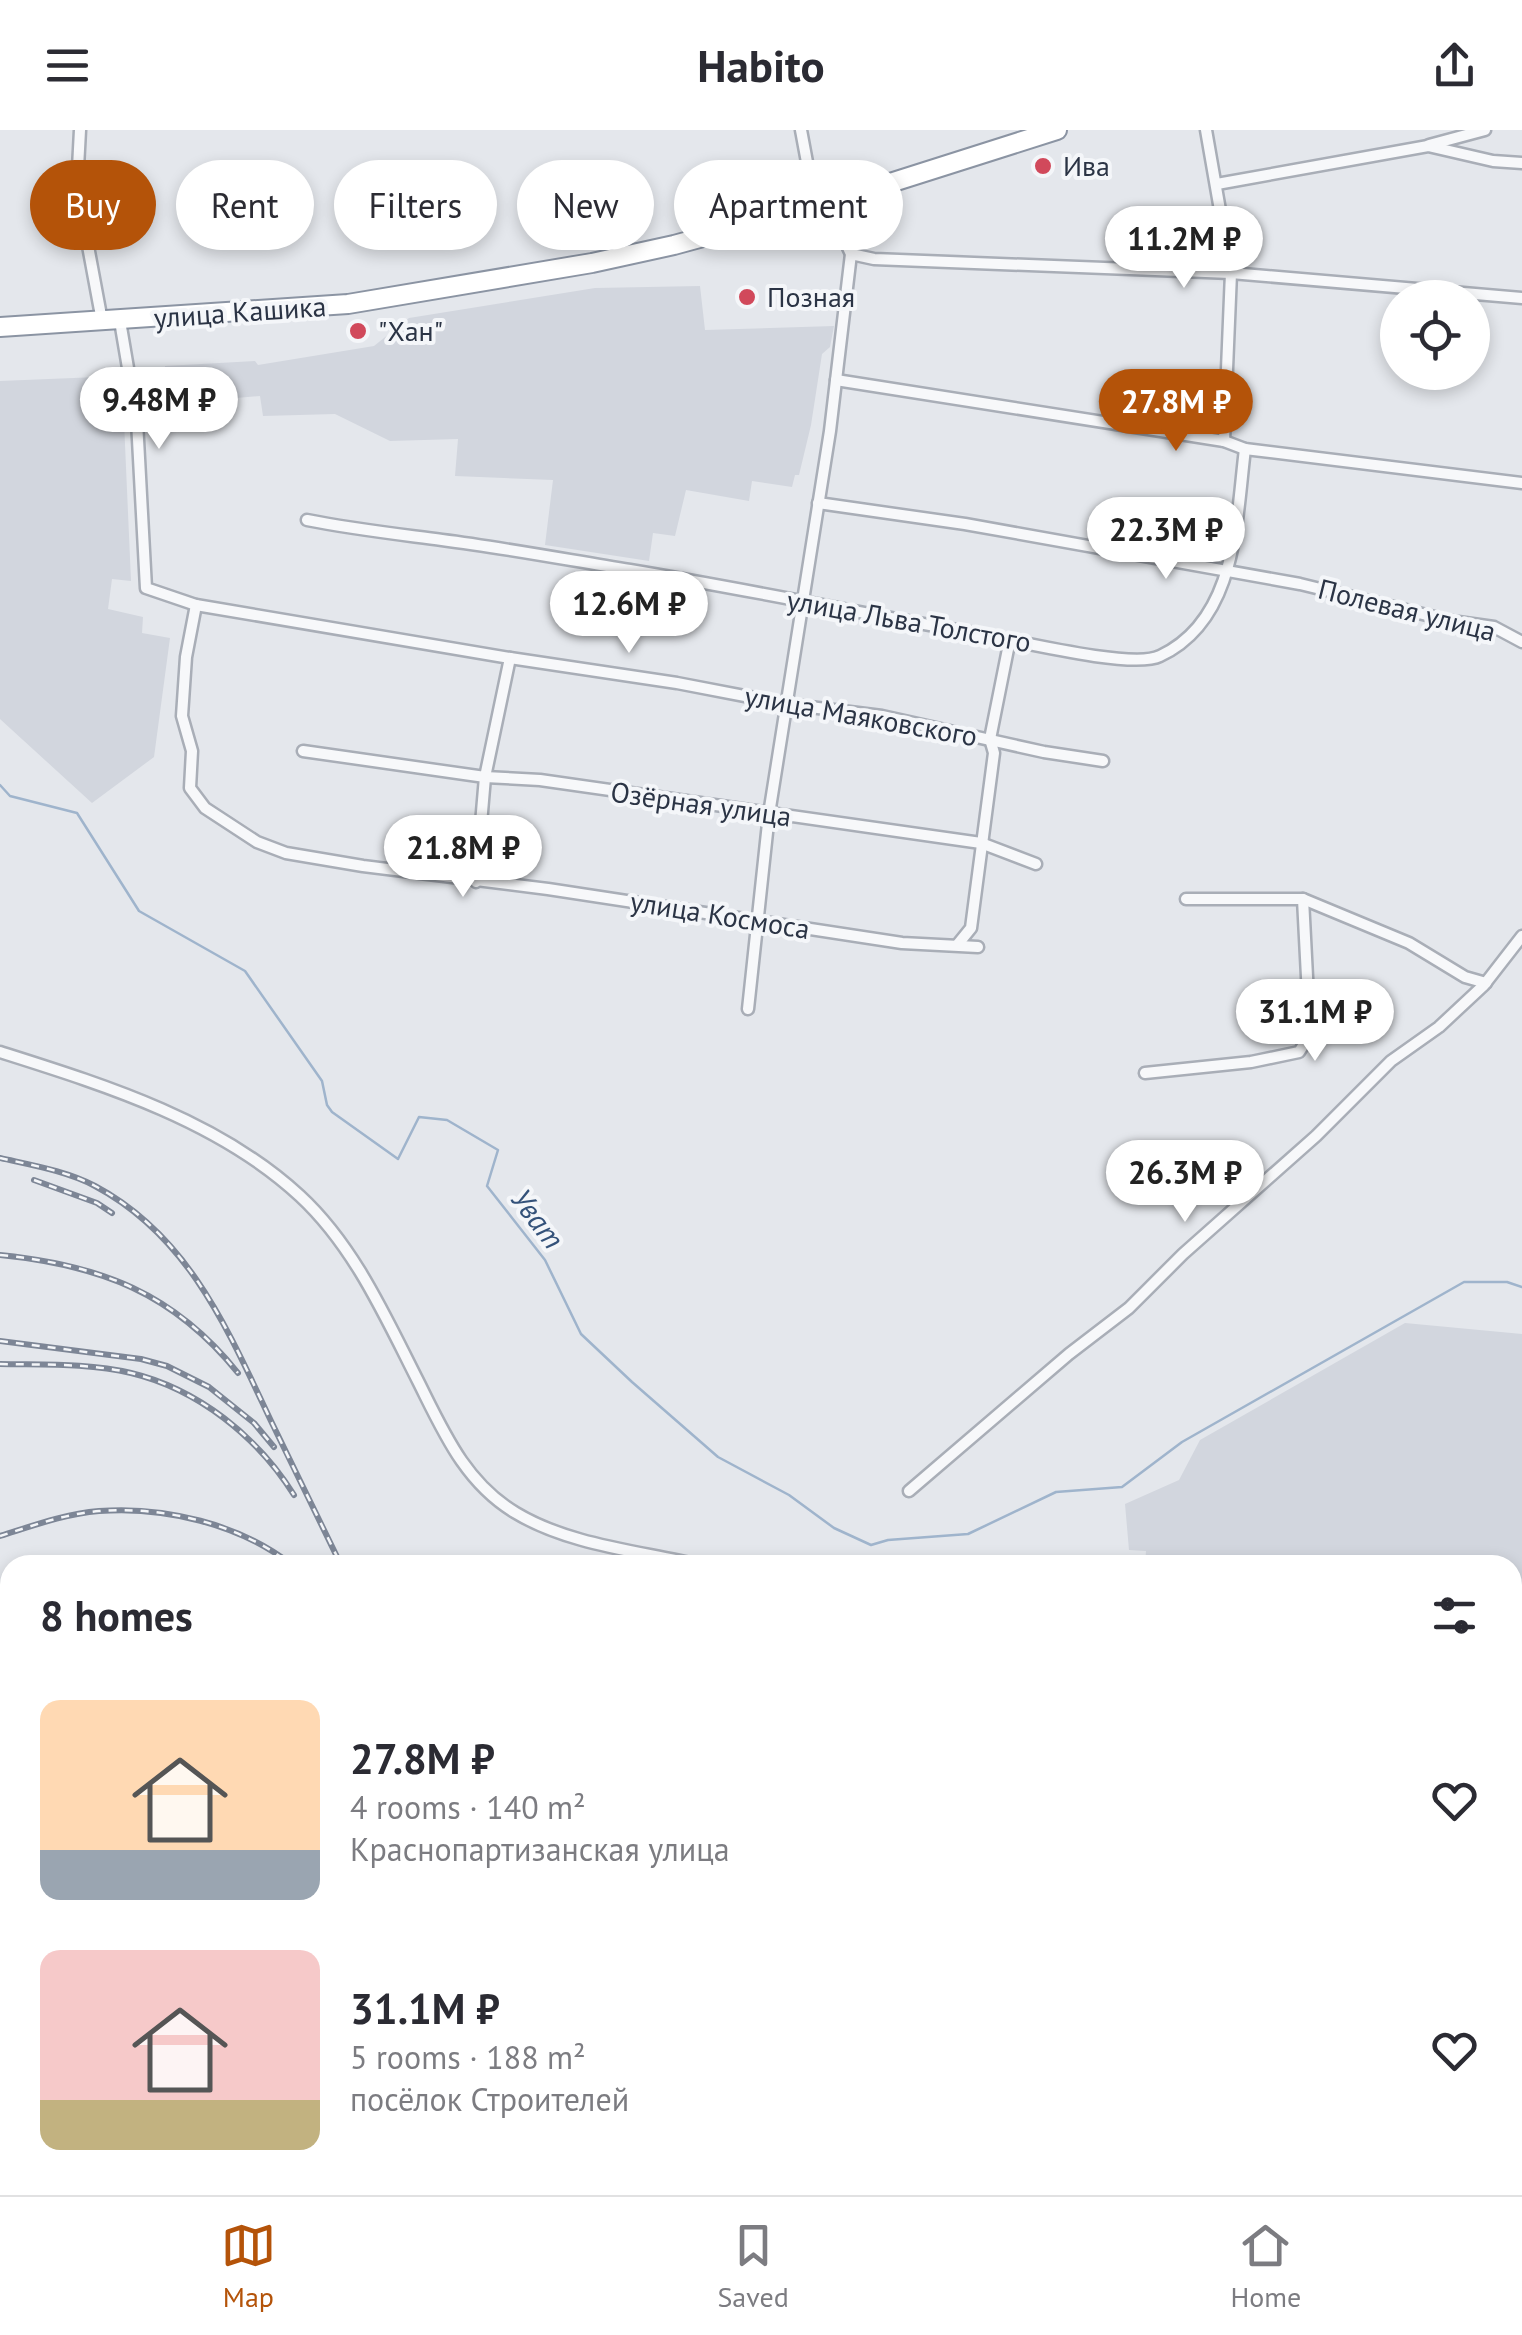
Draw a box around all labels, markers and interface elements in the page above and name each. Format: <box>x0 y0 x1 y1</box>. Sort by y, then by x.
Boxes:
text: Habito <box>697 36 825 94</box>
icon: menu <box>40 38 95 93</box>
icon: share <box>1427 38 1482 93</box>
place label: Ива <box>1063 147 1110 184</box>
marker: Ива <box>1032 155 1054 177</box>
chip: Buy <box>30 160 156 250</box>
chip: Rent <box>176 160 314 250</box>
chip: Filters <box>334 160 497 250</box>
chip: New <box>517 160 654 250</box>
chip: Apartment <box>674 160 903 250</box>
pin: 11.2M ₽ <box>1092 206 1276 291</box>
text: 11.2M ₽ <box>1127 217 1241 259</box>
place label: Позная <box>767 278 855 315</box>
map controls <box>1380 280 1490 390</box>
button: locate <box>1380 280 1490 390</box>
marker: Позная <box>736 286 758 308</box>
street label: улица Кашика <box>152 287 327 336</box>
place label: "Хан" <box>378 312 443 349</box>
marker: "Хан" <box>347 320 369 342</box>
pin: 9.48M ₽ <box>67 367 251 452</box>
pin: 27.8M ₽ <box>1084 369 1268 454</box>
text: 9.48M ₽ <box>102 378 216 420</box>
text: 27.8M ₽ <box>1121 380 1231 422</box>
pin: 22.3M ₽ <box>1074 497 1258 582</box>
text: 22.3M ₽ <box>1109 508 1223 550</box>
street label: Полевая улица <box>1315 570 1500 649</box>
pin: 12.6M ₽ <box>537 571 721 656</box>
street label: улица Льва Толстого <box>784 581 1034 660</box>
text: 12.6M ₽ <box>572 582 686 624</box>
street label: улица Маяковского <box>742 677 980 754</box>
street label: Озёрная улица <box>608 773 794 834</box>
pin: 21.8M ₽ <box>371 815 555 900</box>
text: 21.8M ₽ <box>406 826 520 868</box>
street label: улица Космоса <box>628 882 812 947</box>
pin: 31.1M ₽ <box>1223 979 1407 1064</box>
text: 31.1M ₽ <box>1258 990 1372 1032</box>
pin: 26.3M ₽ <box>1093 1140 1277 1225</box>
text: 26.3M ₽ <box>1128 1151 1242 1193</box>
water label: Уват <box>503 1180 574 1256</box>
text: 8 homes <box>40 1588 193 1643</box>
icon: filters <box>1427 1588 1482 1643</box>
text: 27.8M ₽ <box>350 1731 495 1786</box>
icon: home <box>120 1740 240 1860</box>
icon: heart <box>1427 1773 1482 1828</box>
text: 4 rooms · 140 m² <box>350 1786 586 1828</box>
text: Краснопартизанская улица <box>350 1828 730 1870</box>
text: 31.1M ₽ <box>350 1981 500 2036</box>
icon: home <box>120 1990 240 2110</box>
icon: heart <box>1427 2023 1482 2078</box>
text: 5 rooms · 188 m² <box>350 2036 586 2078</box>
text: посёлок Строителей <box>350 2078 629 2120</box>
tab: Map <box>221 2218 276 2315</box>
tab: Saved <box>717 2218 789 2315</box>
tab: Home <box>1230 2218 1301 2315</box>

